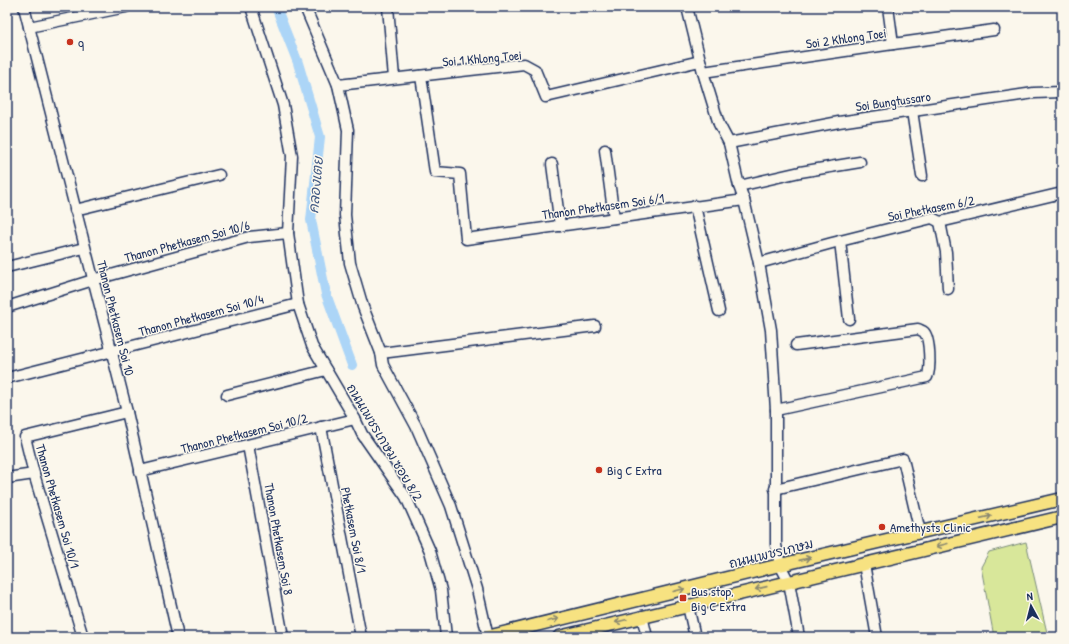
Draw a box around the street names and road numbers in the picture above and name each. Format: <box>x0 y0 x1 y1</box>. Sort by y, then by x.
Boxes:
street label: Soi 2 Khlong Toei <box>805 23 887 53</box>
street label: Soi 1 Khlong Toei <box>441 46 523 70</box>
street label: Soi Bungtussaro <box>854 87 932 115</box>
street label: Thanon Phetkasem Soi 6/1 <box>541 188 665 223</box>
street label: Soi Phetkasem 6/2 <box>886 191 976 225</box>
street label: Thanon Phetkasem Soi 10/6 <box>122 216 252 266</box>
street label: Thanon Phetkasem Soi 10 <box>93 259 139 378</box>
street label: Thanon Phetkasem Soi 10/4 <box>137 290 266 340</box>
street label: ถนนเพชรเกษม ซอย 8/2 <box>343 380 427 504</box>
street label: Thanon Phetkasem Soi 10/2 <box>179 409 309 457</box>
street label: Thanon Phetkasem Soi 10/1 <box>32 442 84 570</box>
street label: Thanon Phetkasem Soi 8 <box>260 482 298 597</box>
street label: Phetkasem Soi 8/1 <box>337 486 371 575</box>
street label: ถนนเพชรเกษม <box>727 534 815 572</box>

